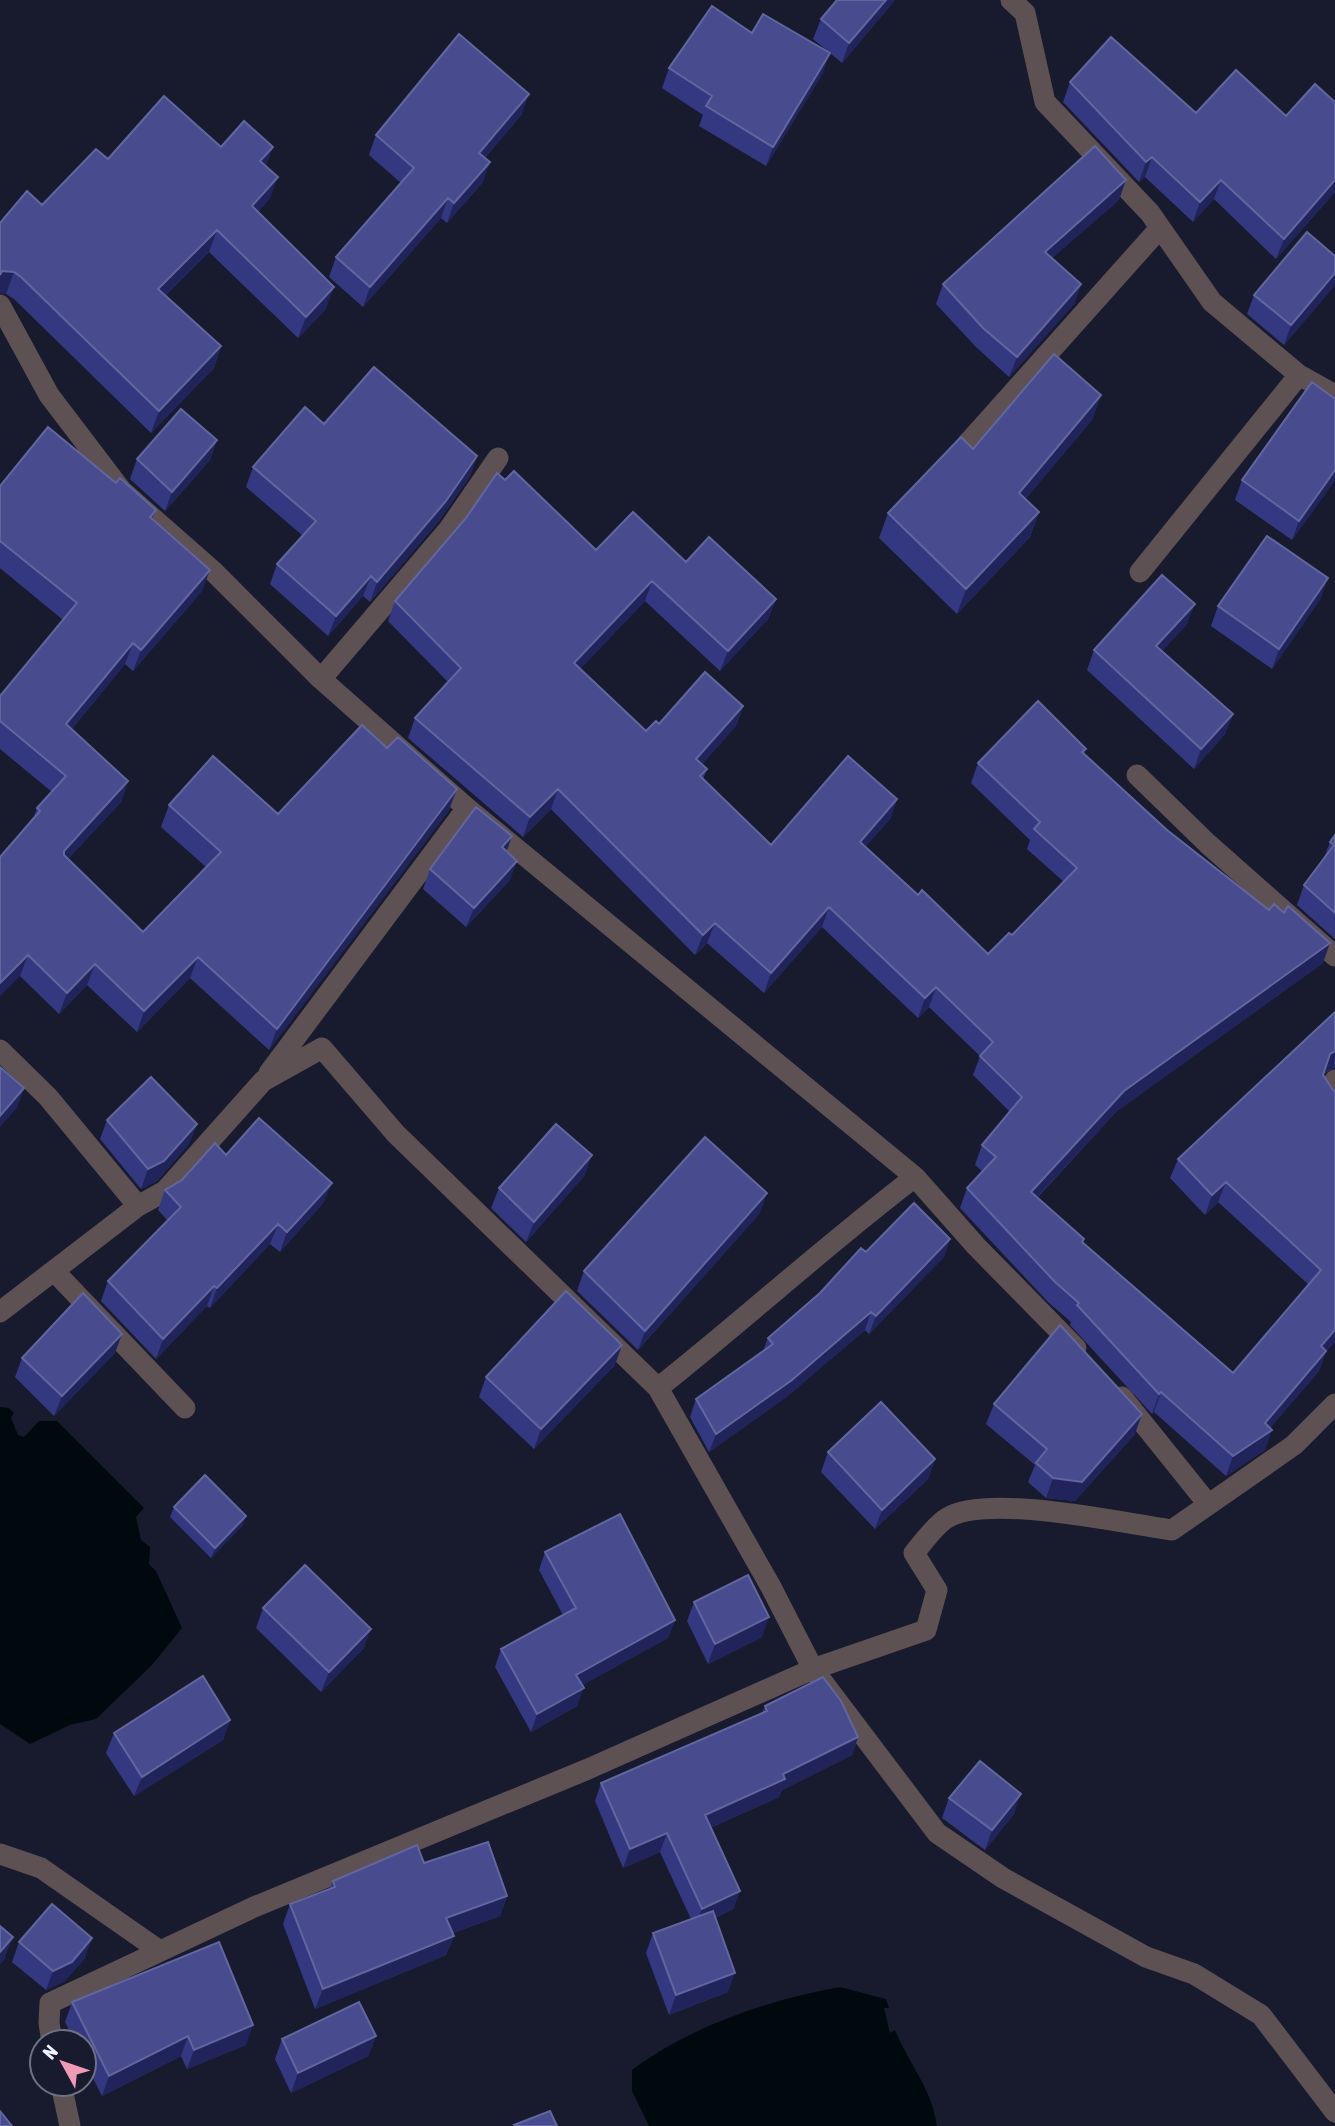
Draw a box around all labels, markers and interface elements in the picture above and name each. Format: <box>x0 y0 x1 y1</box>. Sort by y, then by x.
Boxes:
north arrow <box>28 2028 98 2098</box>
text: N <box>38 2041 62 2063</box>

